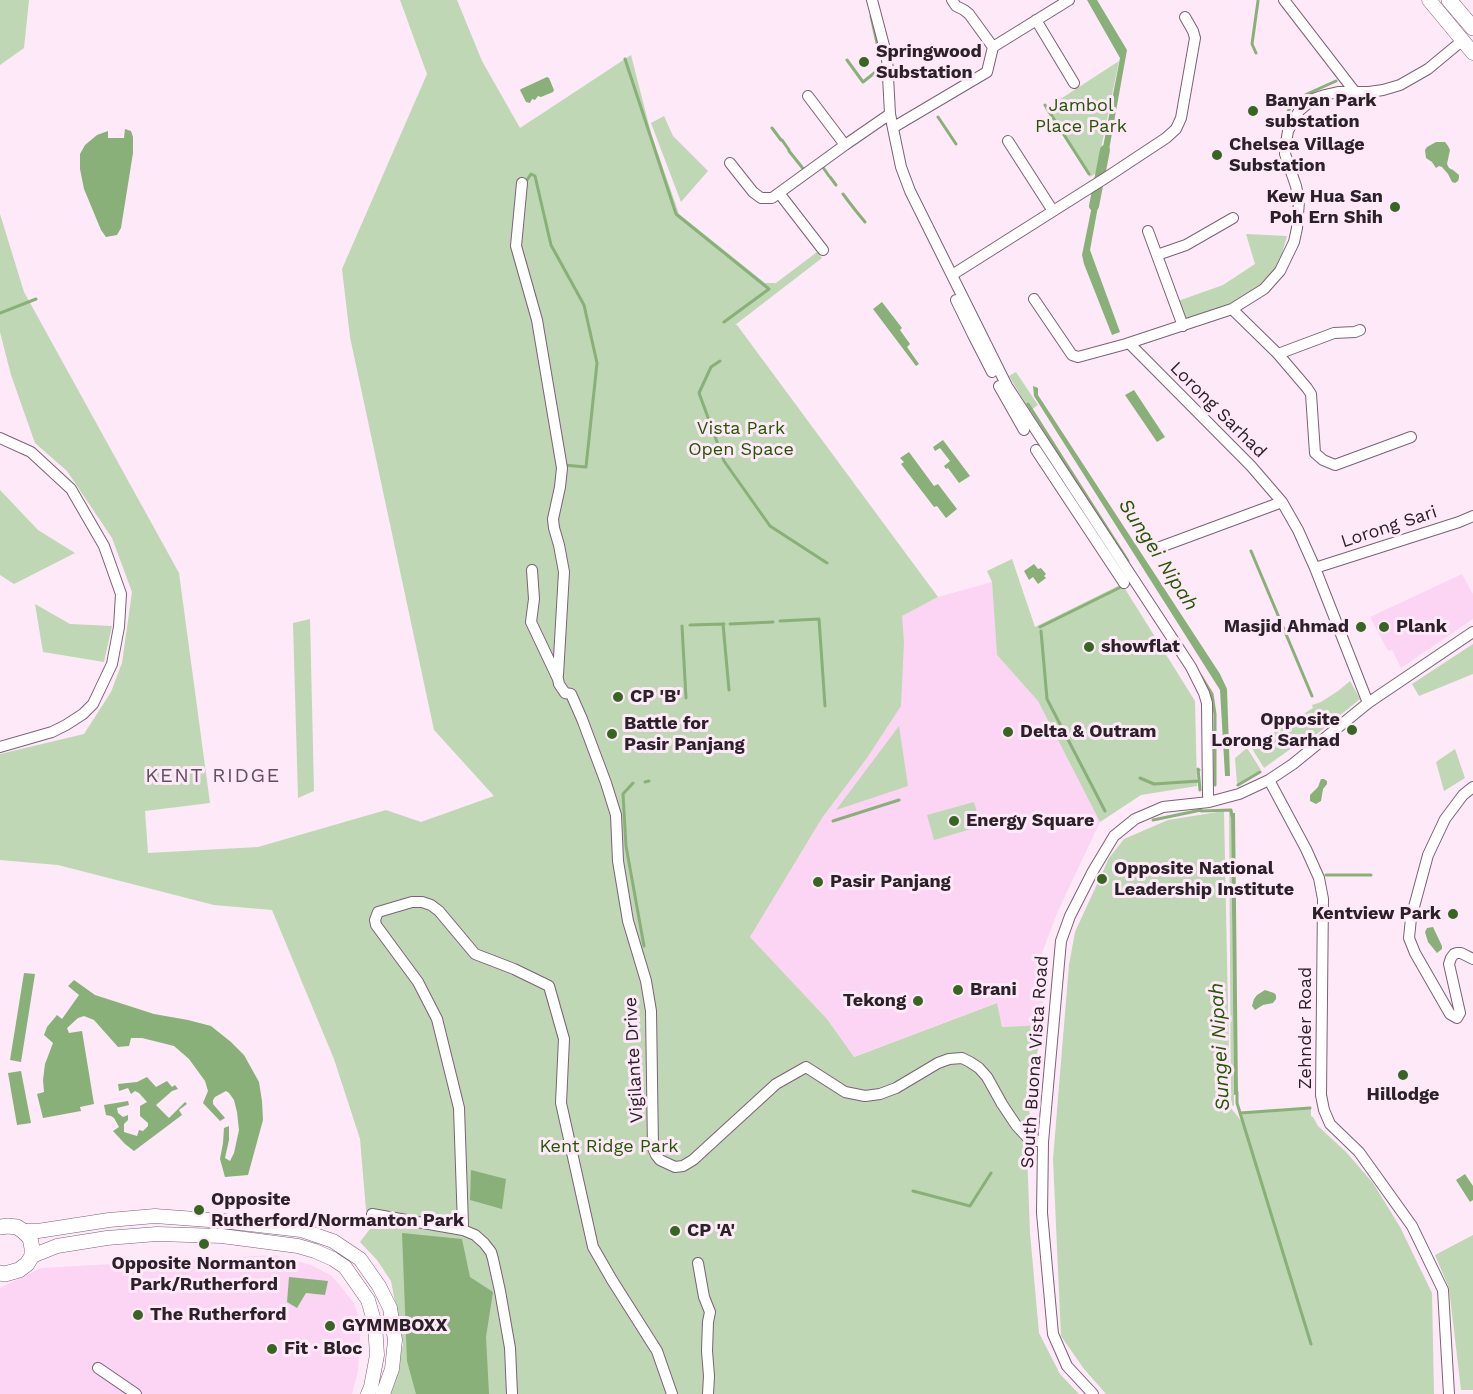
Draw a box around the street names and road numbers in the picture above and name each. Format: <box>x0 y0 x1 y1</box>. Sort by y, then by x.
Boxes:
street label: Lorong Sarhad <box>1165 357 1271 463</box>
street label: Lorong Sari <box>1338 501 1440 553</box>
street label: South Buona Vista Road <box>1017 955 1053 1169</box>
street label: Zehnder Road <box>1295 967 1317 1089</box>
street label: Vigilante Drive <box>620 996 648 1124</box>

